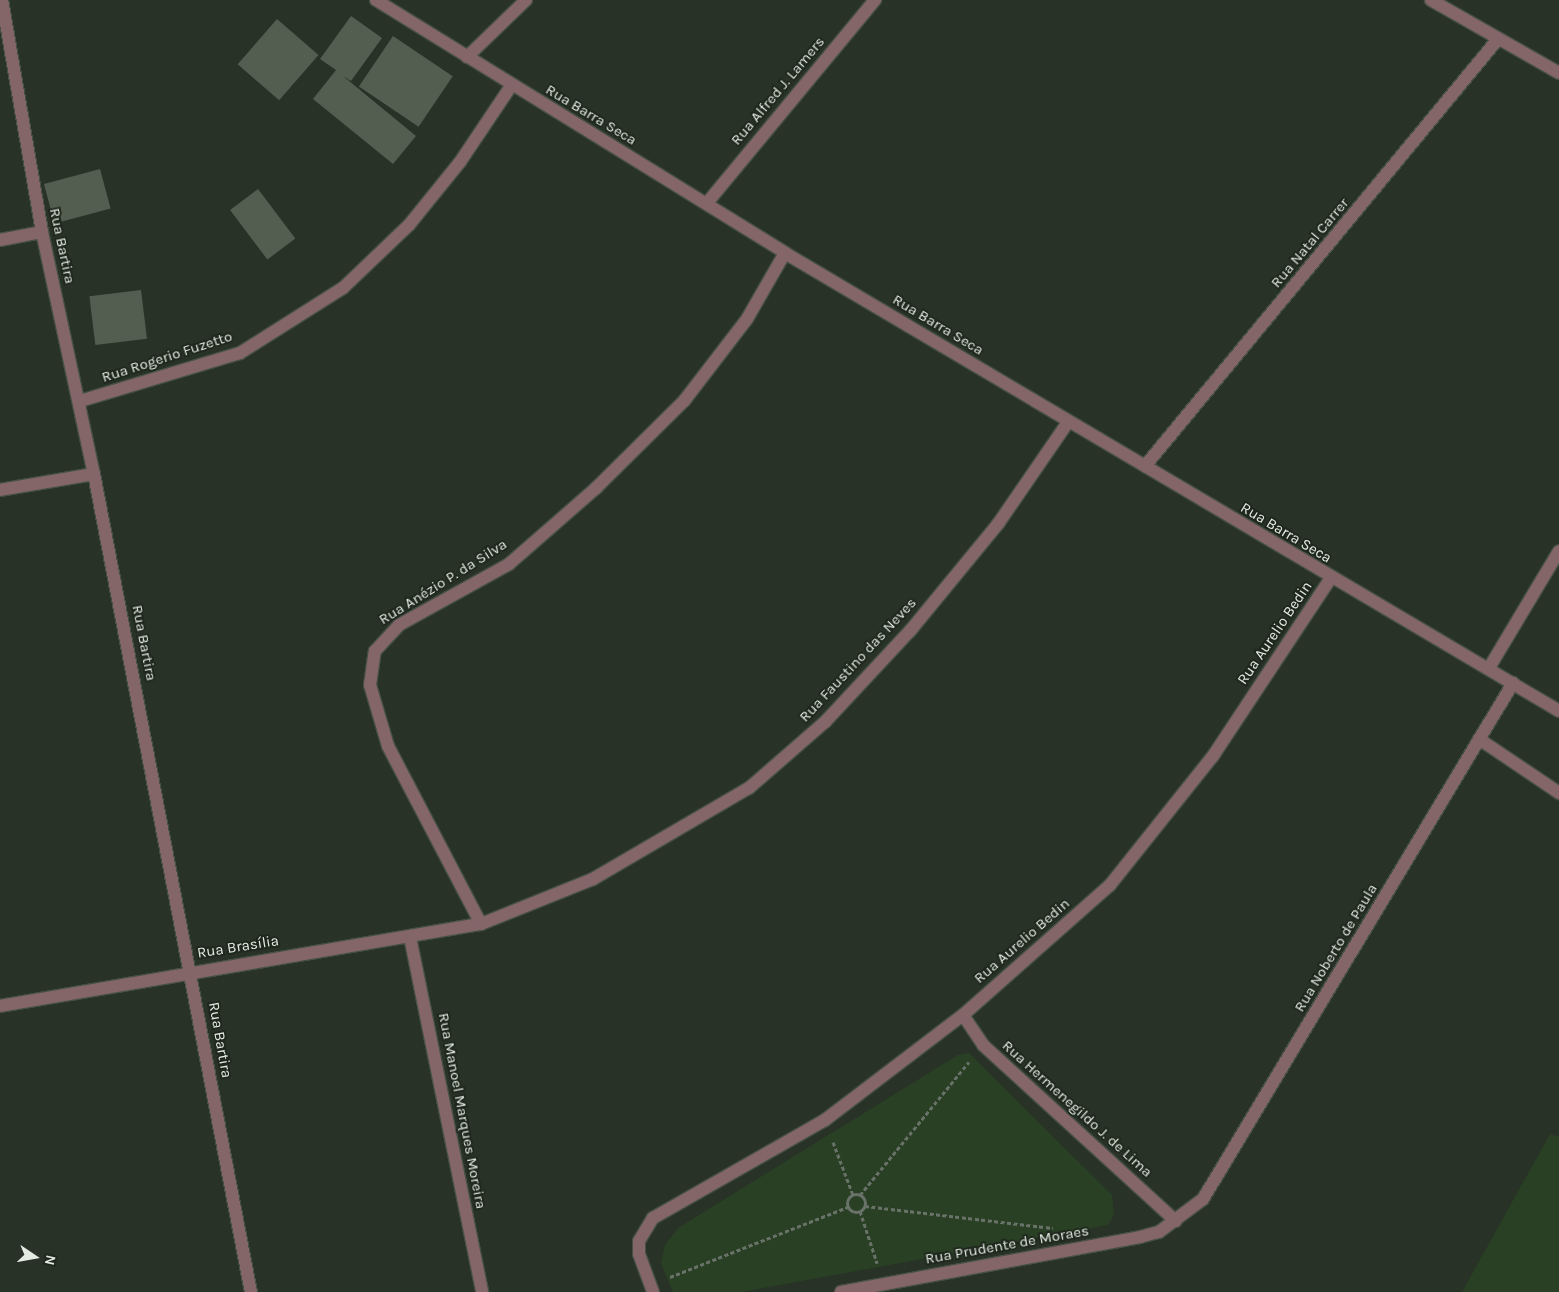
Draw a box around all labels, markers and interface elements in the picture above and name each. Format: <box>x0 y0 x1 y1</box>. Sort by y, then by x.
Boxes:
street label: Rua Alfred J. Lamers <box>727 33 829 149</box>
street label: Rua Barra Seca <box>542 81 640 149</box>
street label: Rua Natal Carrer <box>1267 194 1353 292</box>
street label: Rua Bartira <box>45 207 79 285</box>
street label: Rua Barra Seca <box>889 291 987 359</box>
street label: Rua Rogerio Fuzetto <box>99 327 235 387</box>
street label: Rua Barra Seca <box>1237 499 1335 567</box>
street label: Rua Anézio P. da Silva <box>376 535 510 629</box>
street label: Rua Aurelio Bedin <box>1234 578 1316 688</box>
street label: Rua Faustino das Neves <box>796 594 920 726</box>
street label: Rua Bartira <box>128 604 160 682</box>
street label: Rua Noberto de Paula <box>1291 881 1381 1015</box>
street label: Rua Aurelio Bedin <box>971 895 1073 987</box>
street label: Rua Brasília <box>196 932 280 962</box>
street label: Rua Bartira <box>204 1001 236 1079</box>
street label: Rua Manoel Marques Moreira <box>434 1011 490 1211</box>
street label: Rua Hermenegildo J. de Lima <box>998 1037 1156 1181</box>
street label: Rua Prudente de Moraes <box>924 1222 1090 1268</box>
north arrow <box>10 1232 60 1282</box>
text: N <box>41 1254 60 1267</box>

